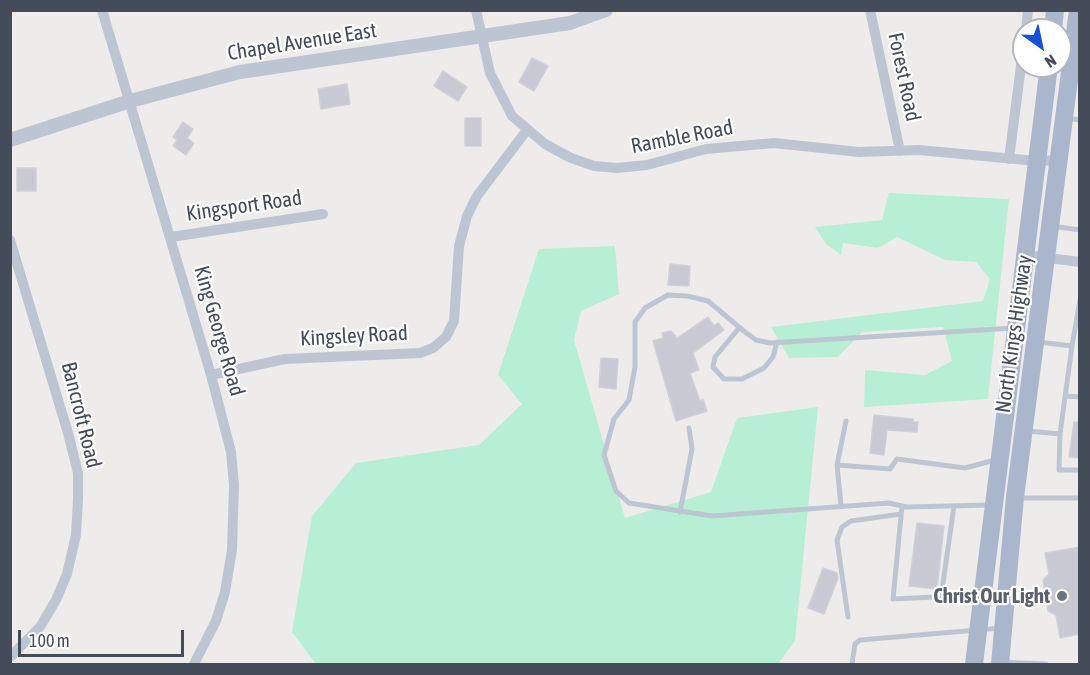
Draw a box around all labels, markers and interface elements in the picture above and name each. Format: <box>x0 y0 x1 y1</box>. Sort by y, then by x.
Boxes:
street label: Chapel Avenue East <box>226 18 378 66</box>
north arrow <box>1012 18 1072 78</box>
street label: Forest Road <box>882 30 926 124</box>
text: N <box>1042 51 1060 72</box>
street label: Ramble Road <box>629 115 735 159</box>
street label: Kingsport Road <box>185 185 303 227</box>
street label: North Kings Highway <box>990 254 1038 414</box>
street label: King George Road <box>188 263 250 399</box>
street label: Kingsley Road <box>299 321 409 351</box>
street label: Bancroft Road <box>56 359 106 471</box>
place label: Christ Our Light <box>933 583 1050 609</box>
marker: Christ Our Light <box>1055 589 1069 603</box>
scale bar <box>21 618 188 656</box>
text: 100 m <box>29 630 70 651</box>

